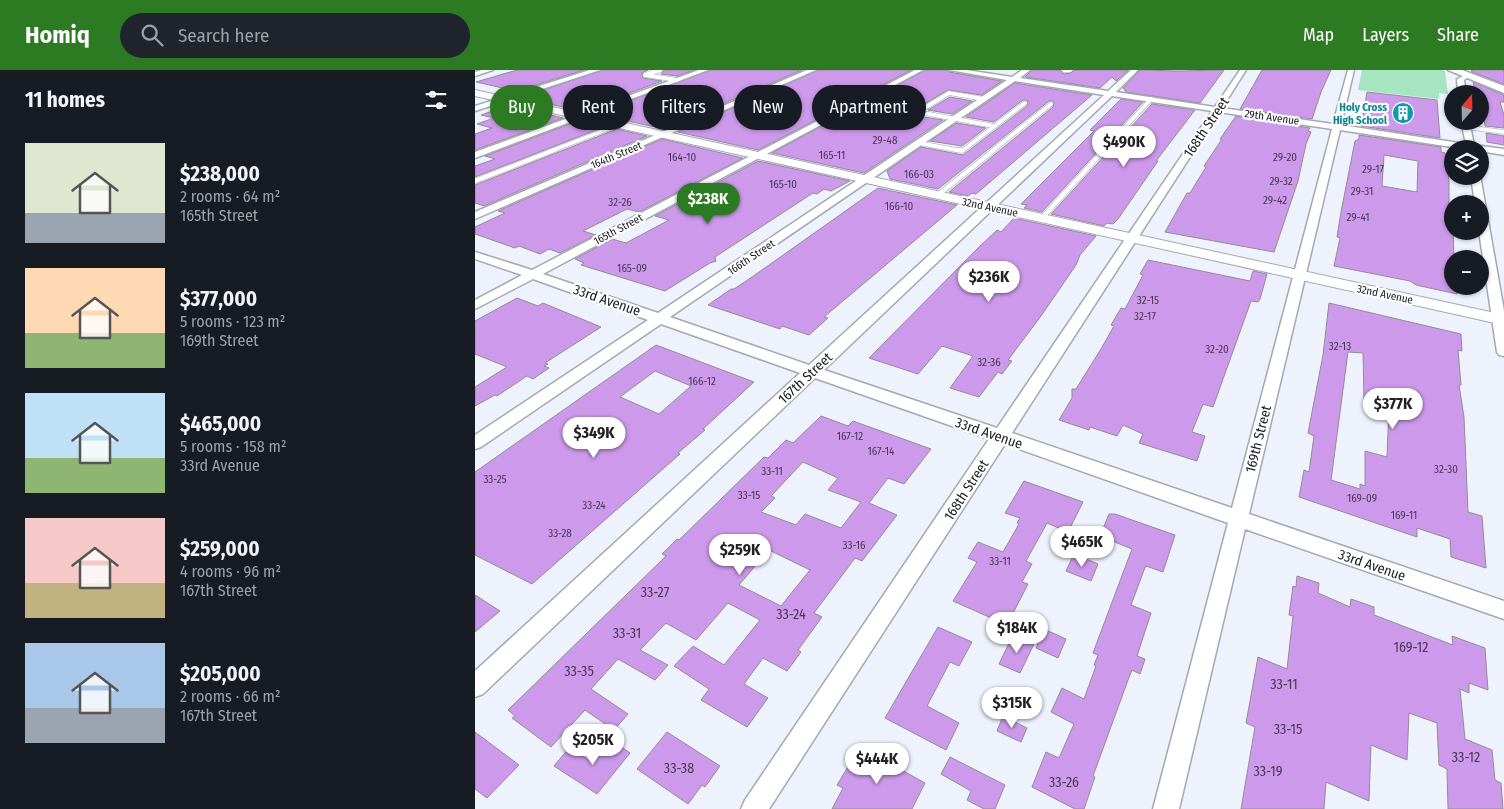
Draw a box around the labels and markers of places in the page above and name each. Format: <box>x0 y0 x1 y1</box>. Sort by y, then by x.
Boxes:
place label: Holy Cross High School <box>1333 101 1388 127</box>
building icon: Holy Cross High School <box>1391 101 1415 125</box>
pin: $490K <box>1089 126 1159 168</box>
pin: $238K <box>673 182 743 225</box>
pin: $236K <box>954 260 1024 303</box>
pin: $377K <box>1358 388 1428 430</box>
pin: $349K <box>559 416 629 459</box>
pin: $465K <box>1047 526 1117 568</box>
pin: $259K <box>705 534 775 576</box>
pin: $184K <box>982 612 1052 654</box>
pin: $315K <box>977 686 1047 729</box>
pin: $205K <box>558 724 628 766</box>
pin: $444K <box>842 742 912 785</box>

